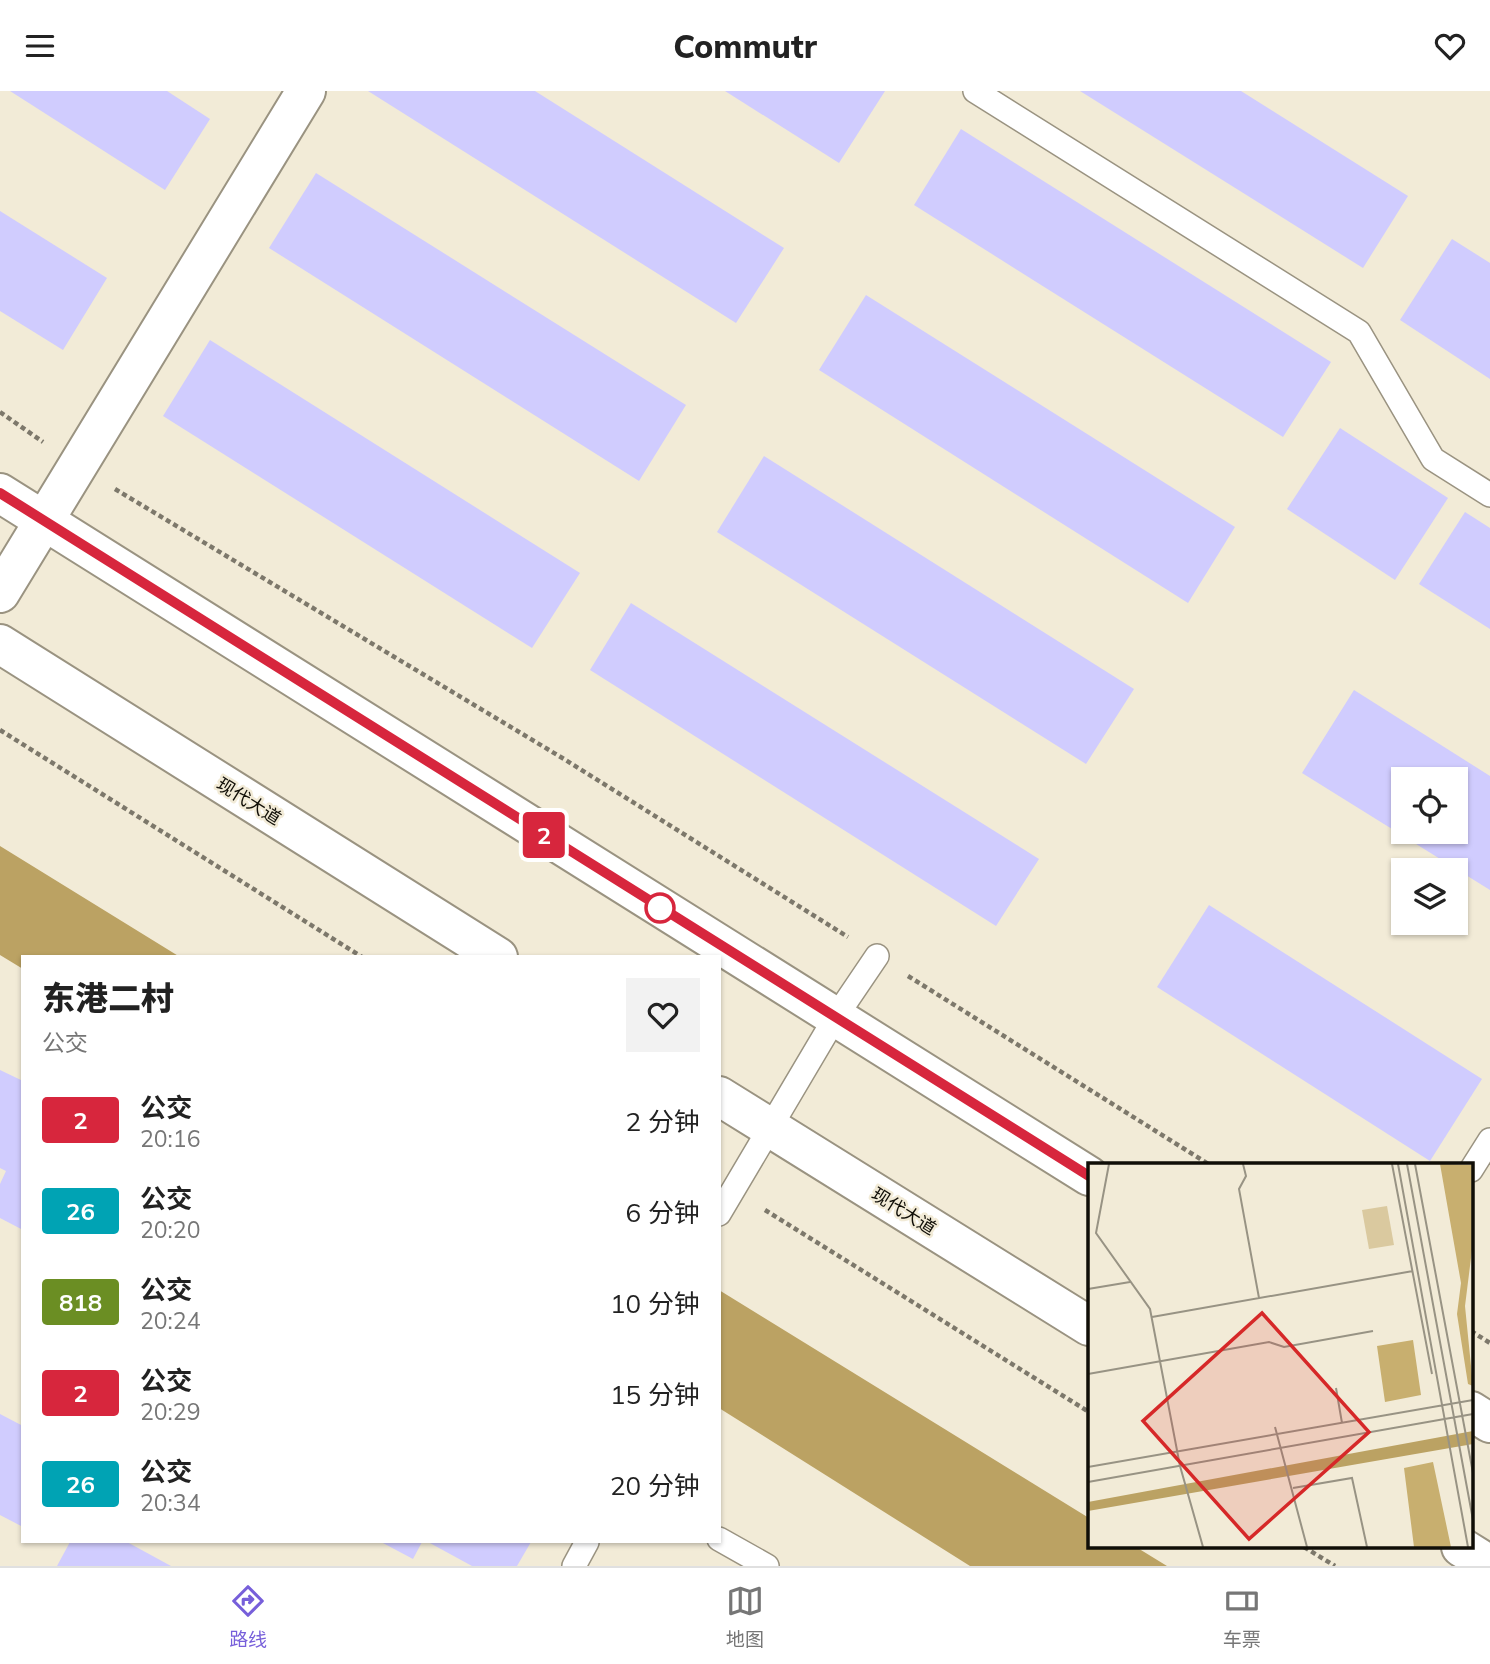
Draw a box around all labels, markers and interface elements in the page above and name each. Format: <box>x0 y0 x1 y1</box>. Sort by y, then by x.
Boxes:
text: Commutr <box>673 26 817 66</box>
icon: menu <box>21 27 59 65</box>
icon: heart <box>1431 27 1469 65</box>
map controls <box>1391 767 1468 935</box>
button: locate <box>1391 767 1468 844</box>
street label: 现代大道 <box>212 772 286 830</box>
line badge: 2 <box>521 812 567 858</box>
text: 2 <box>537 820 551 850</box>
button: layers <box>1391 858 1468 935</box>
unlabelled marker <box>645 893 675 923</box>
text: 东港二村 <box>42 977 174 1018</box>
button: heart <box>626 978 700 1052</box>
text: 公交 <box>42 1028 88 1057</box>
text: 公交 <box>140 1091 192 1124</box>
text: 2 <box>73 1105 88 1135</box>
text: 2 分钟 <box>626 1105 700 1138</box>
text: 20:16 <box>140 1124 200 1153</box>
inset map <box>1088 1163 1472 1549</box>
text: 公交 <box>140 1182 192 1215</box>
street label: 现代大道 <box>867 1182 941 1240</box>
text: 26 <box>66 1196 95 1226</box>
text: 6 分钟 <box>626 1196 700 1229</box>
text: 20:20 <box>140 1215 200 1244</box>
text: 公交 <box>140 1273 192 1306</box>
text: 818 <box>59 1287 102 1317</box>
text: 10 分钟 <box>610 1287 700 1320</box>
text: 20:24 <box>140 1306 200 1335</box>
text: 公交 <box>140 1364 192 1397</box>
text: 2 <box>73 1378 88 1408</box>
text: 15 分钟 <box>610 1378 700 1411</box>
text: 20:29 <box>140 1397 200 1426</box>
text: 公交 <box>140 1455 192 1488</box>
text: 26 <box>66 1469 95 1499</box>
text: 20 分钟 <box>610 1469 700 1502</box>
text: 20:34 <box>140 1488 200 1517</box>
tab: 路线 <box>229 1582 267 1651</box>
tab: 地图 <box>726 1582 764 1651</box>
tab: 车票 <box>1223 1582 1261 1651</box>

